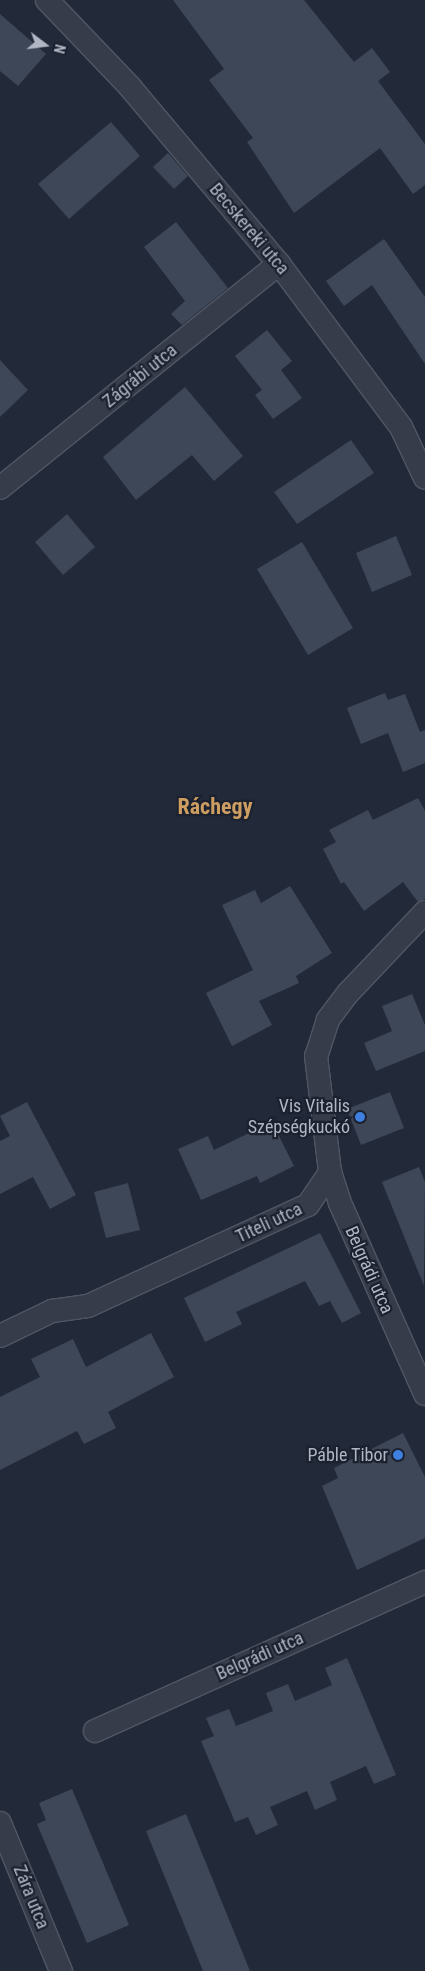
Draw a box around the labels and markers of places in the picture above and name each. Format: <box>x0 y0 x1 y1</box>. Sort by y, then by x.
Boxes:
place label: Vis Vitalis Szépségkuckó <box>248 1096 350 1138</box>
marker: Vis Vitalis Szépségkuckó <box>354 1111 366 1123</box>
place label: Páble Tibor <box>307 1444 388 1466</box>
marker: Páble Tibor <box>392 1449 404 1461</box>

